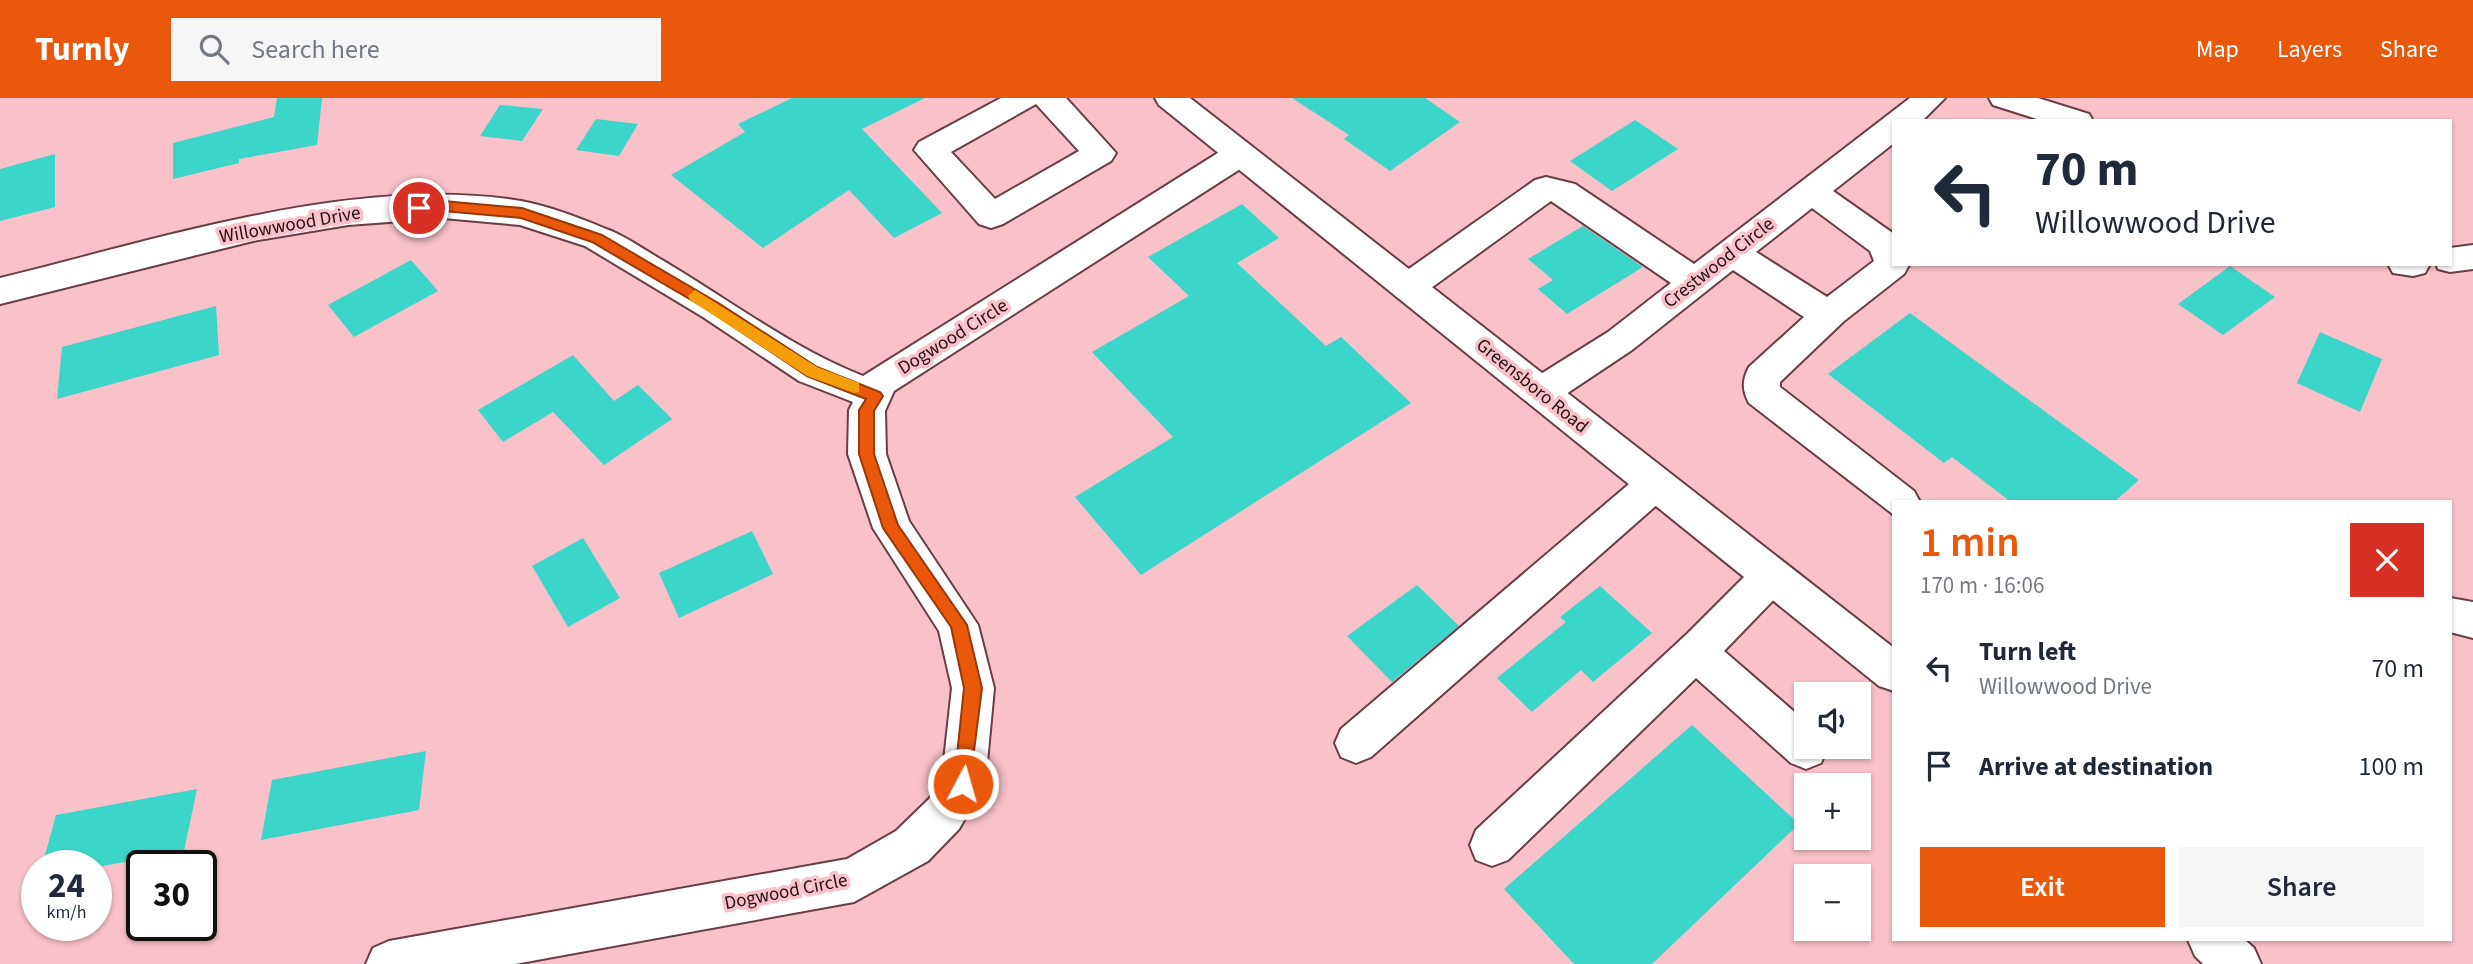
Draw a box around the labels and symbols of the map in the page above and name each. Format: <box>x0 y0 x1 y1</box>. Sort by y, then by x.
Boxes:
pin <box>389 178 449 238</box>
street label: Willowwood Drive <box>217 199 363 251</box>
street label: Crestwood Circle <box>1658 211 1780 315</box>
street label: Dogwood Circle <box>893 292 1013 382</box>
street label: Greensboro Road <box>1470 332 1594 440</box>
position arrow <box>926 747 1000 821</box>
speed limit sign: 30 <box>126 850 217 941</box>
street label: Dogwood Circle <box>722 867 850 917</box>

